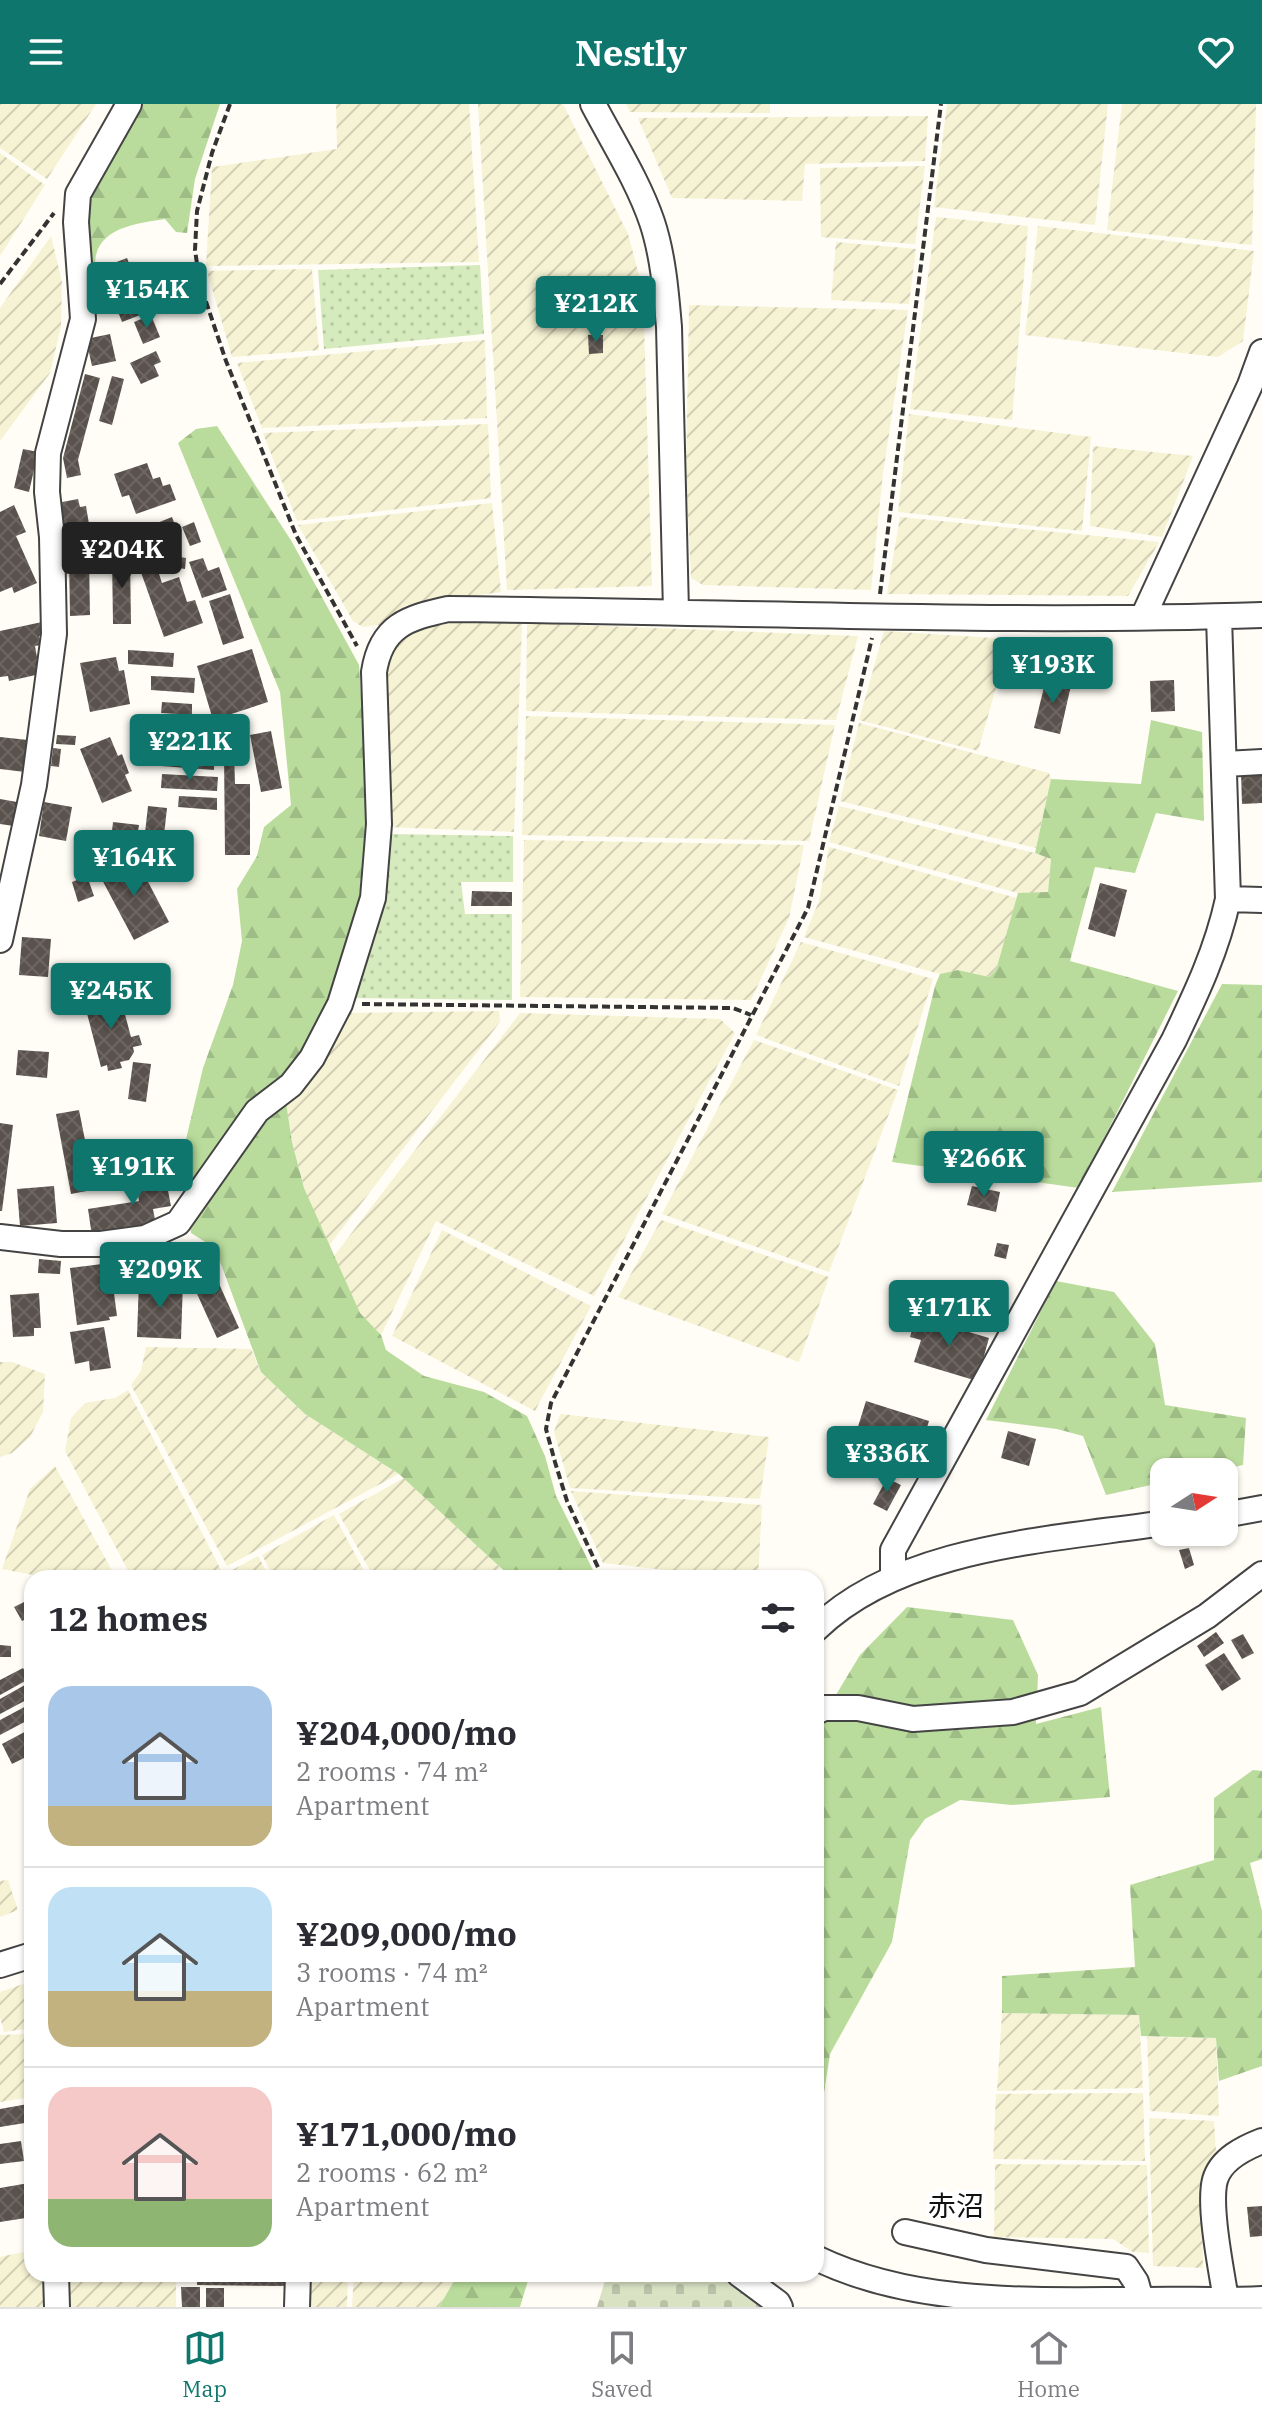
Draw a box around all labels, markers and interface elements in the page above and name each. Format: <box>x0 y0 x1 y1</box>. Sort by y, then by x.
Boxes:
text: Nestly <box>575 29 687 76</box>
icon: menu <box>24 30 68 74</box>
icon: heart <box>1194 30 1238 74</box>
pin: ¥154K <box>91 262 203 330</box>
text: ¥154K <box>105 271 189 305</box>
pin: ¥212K <box>540 276 652 344</box>
text: ¥212K <box>554 285 638 319</box>
pin: ¥204K <box>66 522 178 590</box>
text: ¥204K <box>80 531 164 565</box>
pin: ¥193K <box>997 637 1109 705</box>
text: ¥193K <box>1011 646 1095 680</box>
pin: ¥221K <box>134 714 246 782</box>
text: ¥221K <box>148 723 232 757</box>
pin: ¥164K <box>78 830 190 898</box>
text: ¥164K <box>92 839 176 873</box>
pin: ¥245K <box>55 963 167 1031</box>
text: ¥245K <box>69 972 153 1006</box>
pin: ¥266K <box>928 1131 1040 1199</box>
pin: ¥191K <box>77 1139 189 1207</box>
text: ¥266K <box>942 1140 1026 1174</box>
text: ¥191K <box>91 1148 175 1182</box>
pin: ¥209K <box>104 1242 216 1310</box>
text: ¥209K <box>118 1251 202 1285</box>
pin: ¥171K <box>893 1280 1005 1348</box>
text: ¥171K <box>907 1289 991 1323</box>
pin: ¥336K <box>831 1426 943 1494</box>
text: ¥336K <box>845 1435 929 1469</box>
north arrow <box>1150 1458 1238 1546</box>
map controls <box>1150 1458 1238 1546</box>
text: 12 homes <box>48 1596 208 1640</box>
icon: filters <box>756 1596 800 1640</box>
text: ¥204,000/mo <box>296 1710 517 1754</box>
icon: home <box>112 1718 208 1814</box>
text: 2 rooms · 74 m² <box>296 1754 488 1788</box>
text: Apartment <box>296 1788 429 1822</box>
text: ¥209,000/mo <box>296 1911 517 1955</box>
icon: home <box>112 1919 208 2015</box>
text: 3 rooms · 74 m² <box>296 1955 488 1989</box>
text: Apartment <box>296 1989 429 2023</box>
text: ¥171,000/mo <box>296 2111 517 2155</box>
icon: home <box>112 2119 208 2215</box>
text: 2 rooms · 62 m² <box>296 2155 488 2189</box>
district label: 赤沼 <box>928 2187 984 2224</box>
text: Apartment <box>296 2189 429 2223</box>
tab: Map <box>182 2326 227 2403</box>
tab: Saved <box>591 2326 653 2403</box>
tab: Home <box>1017 2326 1080 2403</box>

